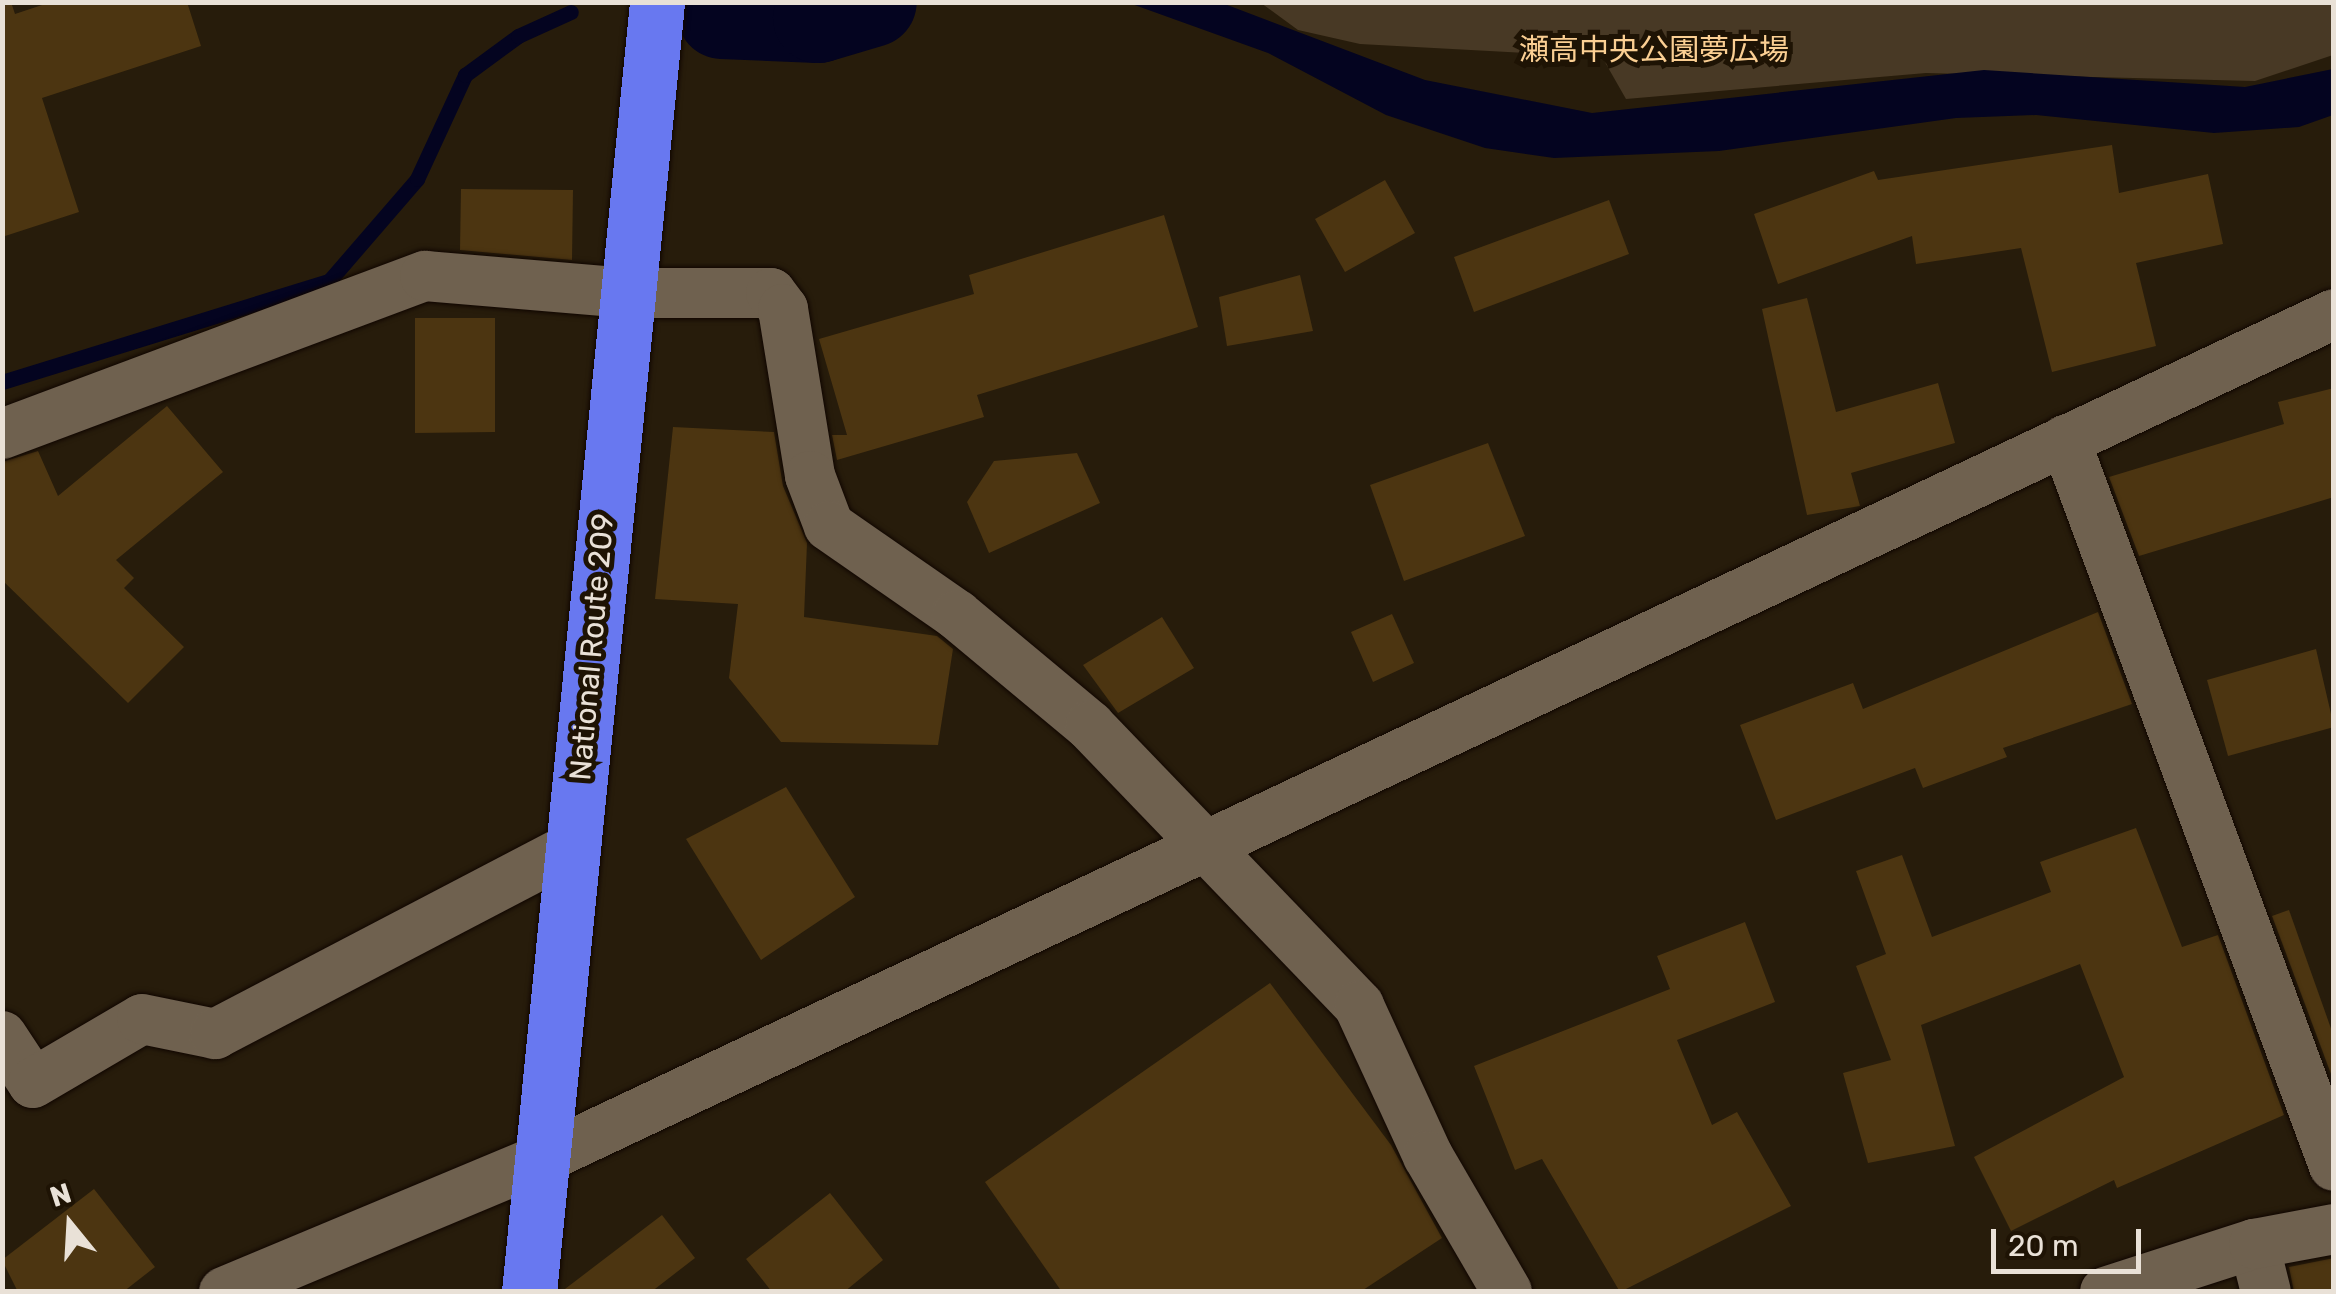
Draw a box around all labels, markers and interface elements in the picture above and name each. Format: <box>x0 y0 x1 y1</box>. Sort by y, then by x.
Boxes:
park label: 瀬高中央公園夢広場 <box>1519 32 1789 68</box>
street label: National Route 209 <box>562 512 622 782</box>
north arrow <box>20 1174 120 1274</box>
text: N <box>46 1176 75 1214</box>
scale bar <box>1996 1209 2146 1271</box>
text: 20 m <box>2008 1228 2079 1264</box>

